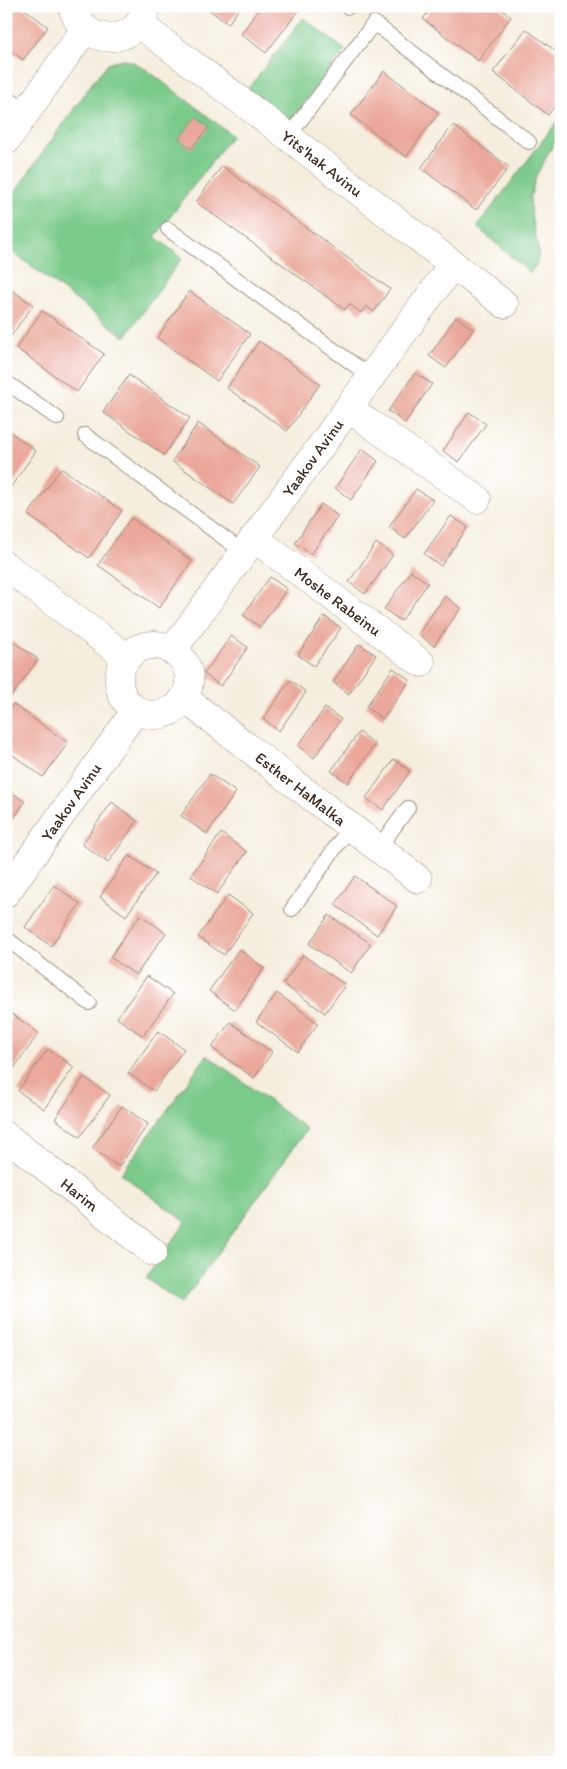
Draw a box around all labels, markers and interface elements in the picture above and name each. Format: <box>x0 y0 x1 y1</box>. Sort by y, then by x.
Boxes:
street label: Yits'hak Avinu <box>278 126 366 201</box>
street label: Yaakov Avinu <box>278 415 347 500</box>
street label: Moshe Rabeinu <box>291 563 385 640</box>
street label: Esther HaMalka <box>252 748 350 830</box>
street label: Yaakov Avinu <box>37 759 106 845</box>
street label: Harim <box>57 1174 102 1215</box>

